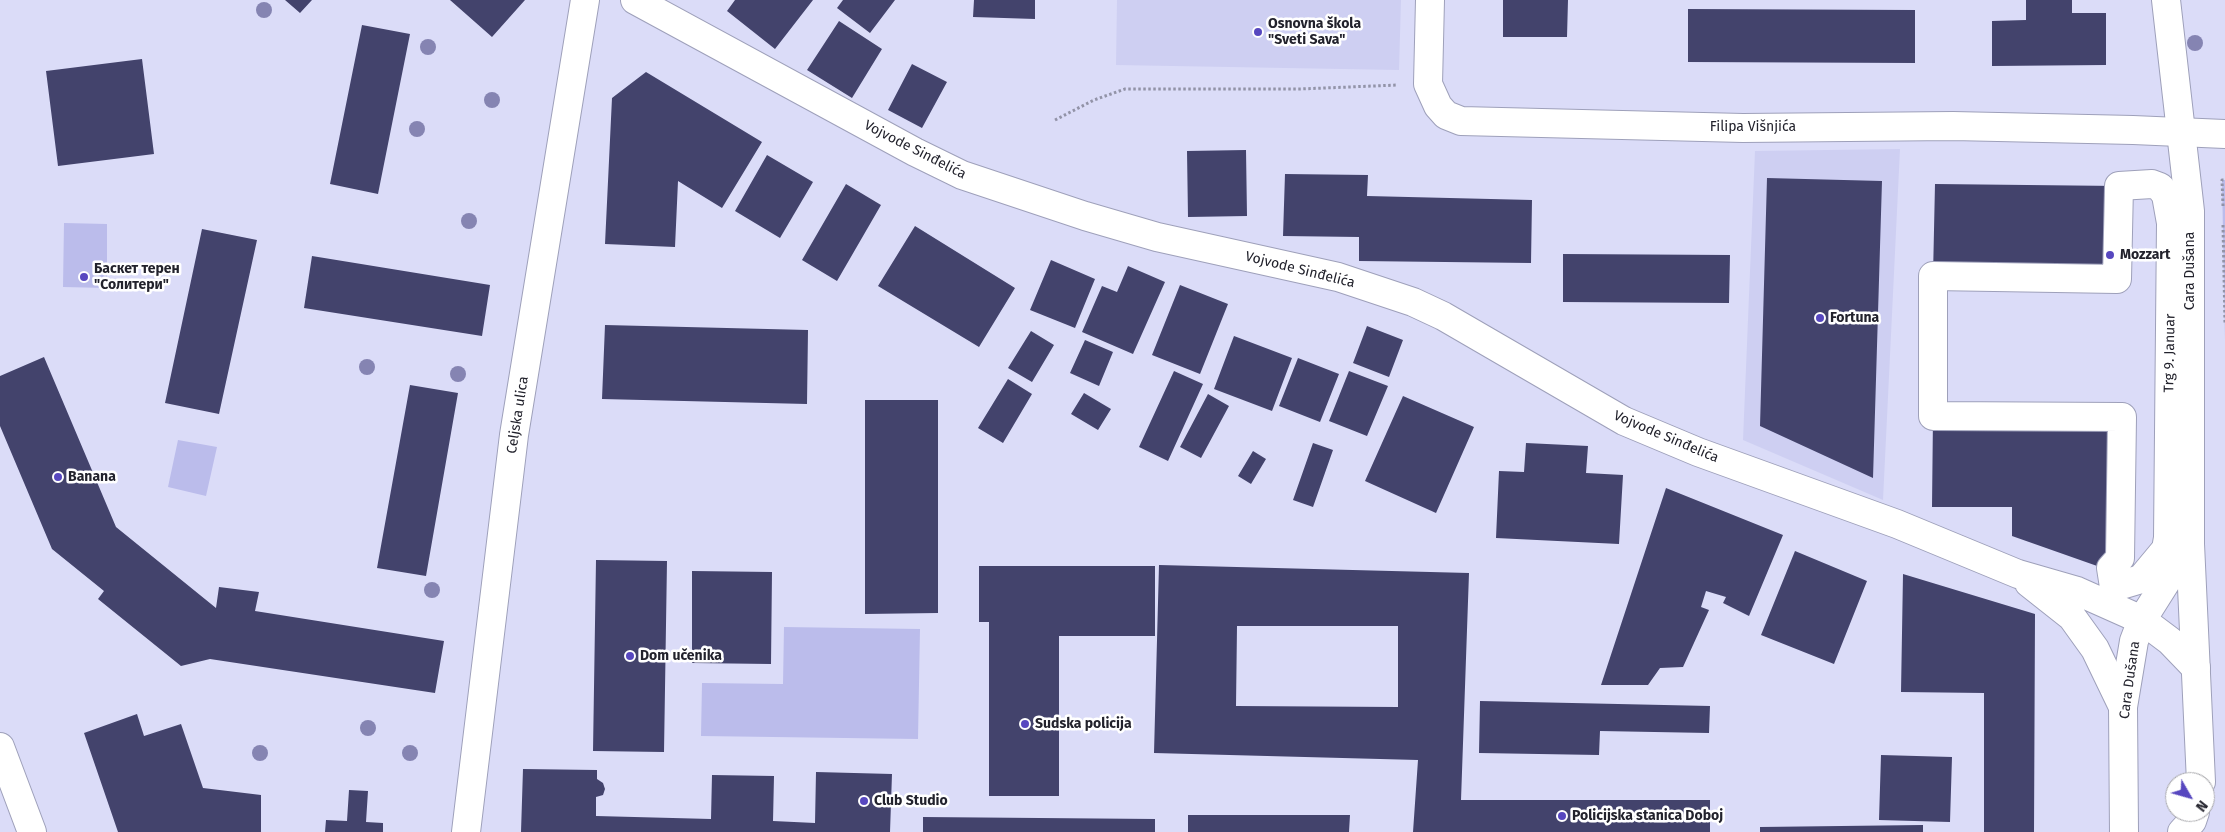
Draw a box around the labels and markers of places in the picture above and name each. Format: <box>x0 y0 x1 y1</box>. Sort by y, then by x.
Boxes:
place label: Osnovna škola "Sveti Sava" <box>1268 16 1361 48</box>
marker: Osnovna škola "Sveti Sava" <box>1252 26 1264 38</box>
place label: Mozzart <box>2120 247 2170 263</box>
marker: Mozzart <box>2104 249 2116 261</box>
place label: Баскет терен "Солитери" <box>94 261 180 294</box>
marker: Баскет терен "Солитери" <box>78 271 90 283</box>
place label: Fortuna <box>1830 310 1879 326</box>
marker: Fortuna <box>1814 312 1826 324</box>
place label: Banana <box>68 469 116 485</box>
marker: Banana <box>52 471 64 483</box>
place label: Dom učenika <box>640 648 722 664</box>
marker: Dom učenika <box>624 650 636 662</box>
place label: Sudska policija <box>1035 716 1132 732</box>
marker: Sudska policija <box>1019 718 1031 730</box>
place label: Club Studio <box>874 793 948 809</box>
marker: Club Studio <box>858 795 870 807</box>
place label: Policijska stanica Doboj <box>1572 808 1723 824</box>
marker: Policijska stanica Doboj <box>1556 810 1568 822</box>

